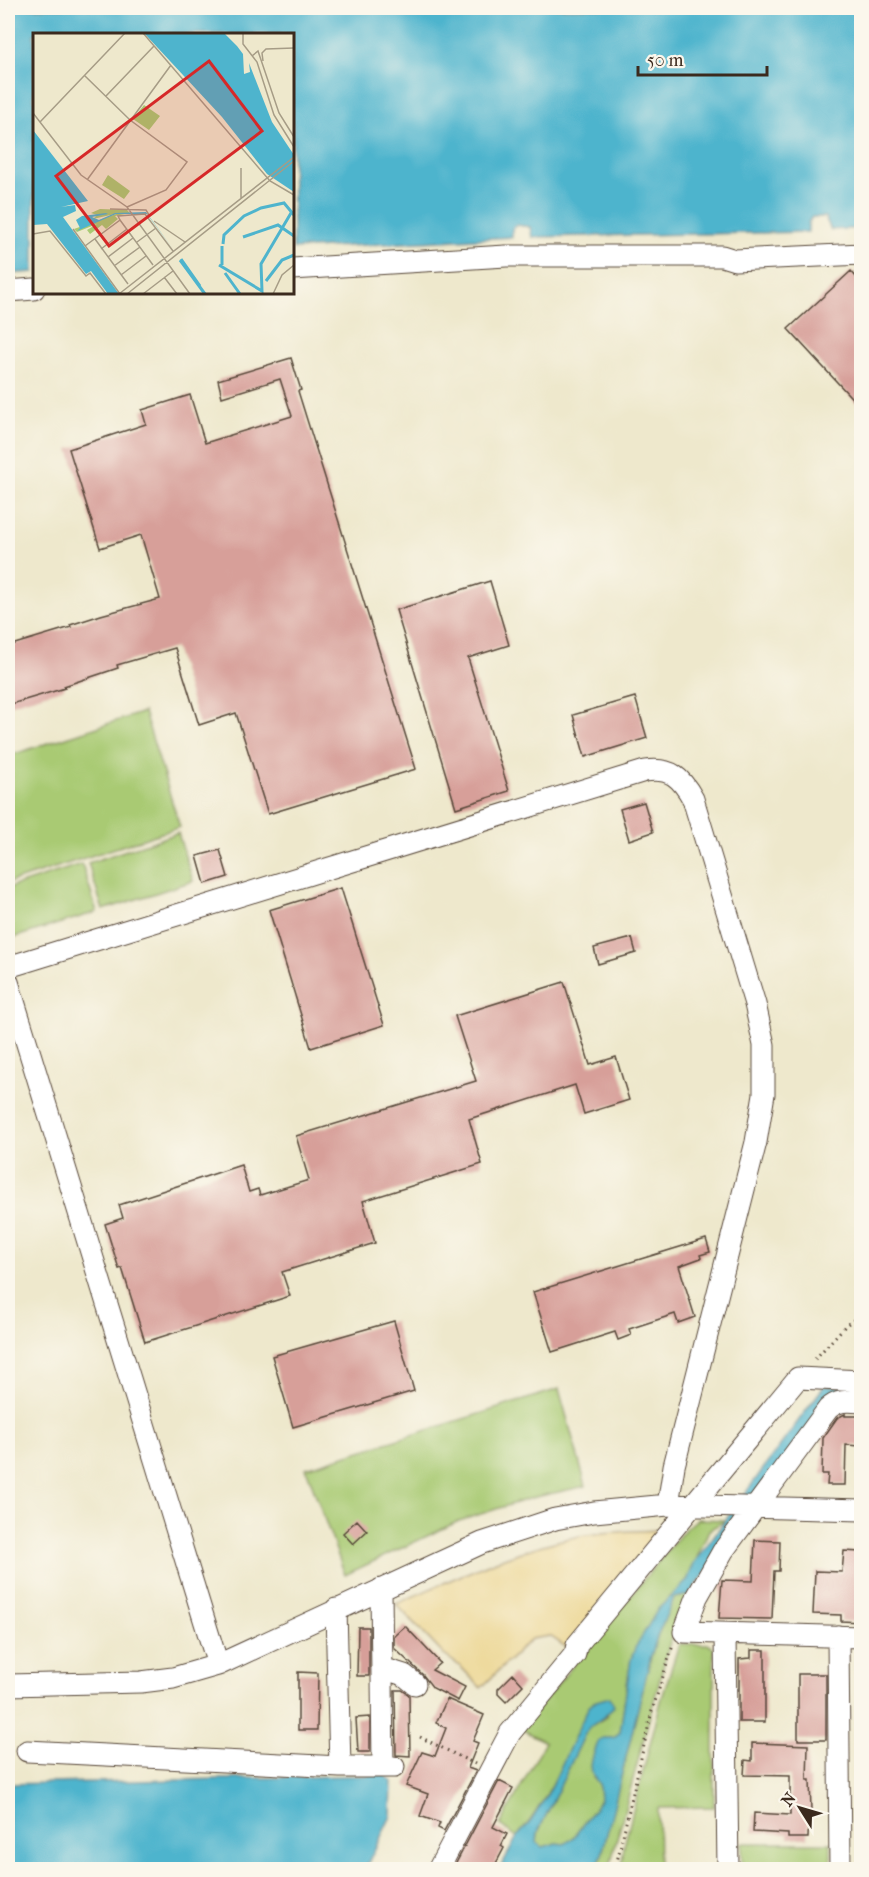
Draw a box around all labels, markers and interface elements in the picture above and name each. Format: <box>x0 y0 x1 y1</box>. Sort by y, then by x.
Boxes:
inset map <box>33 33 294 294</box>
scale bar <box>638 39 767 77</box>
text: 50 m <box>647 50 684 71</box>
north arrow <box>770 1778 830 1838</box>
text: N <box>777 1788 800 1810</box>

